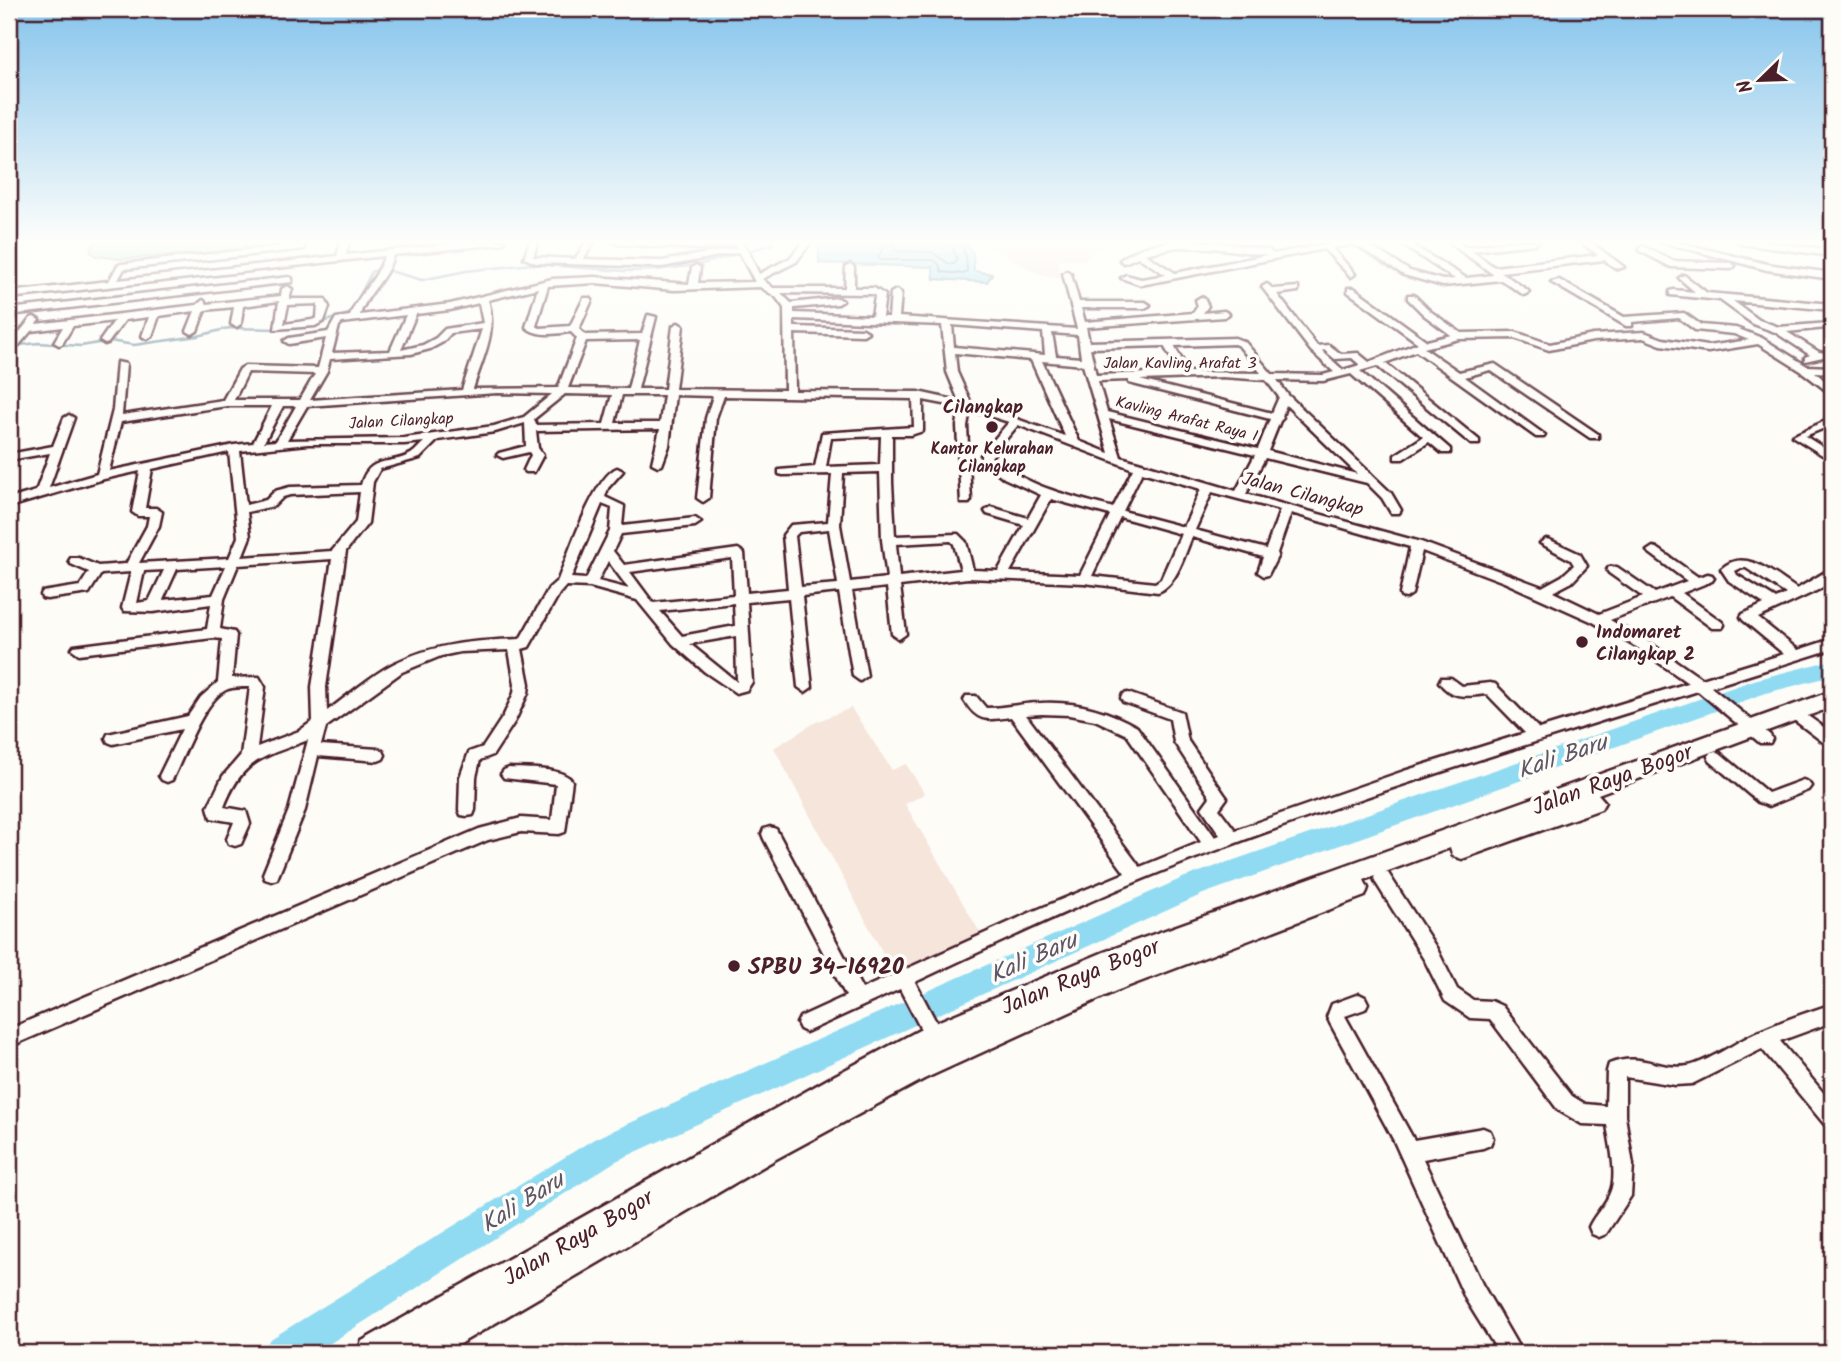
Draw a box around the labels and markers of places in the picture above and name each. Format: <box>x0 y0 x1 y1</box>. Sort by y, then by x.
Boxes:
marker: Kantor Kelurahan Cilangkap <box>984 419 1000 435</box>
place label: Kantor Kelurahan Cilangkap <box>931 437 1053 480</box>
place label: Indomaret Cilangkap 2 <box>1596 618 1695 670</box>
marker: Indomaret Cilangkap 2 <box>1574 634 1590 650</box>
place label: SPBU 34-16920 <box>748 950 904 986</box>
marker: SPBU 34-16920 <box>726 958 742 974</box>

